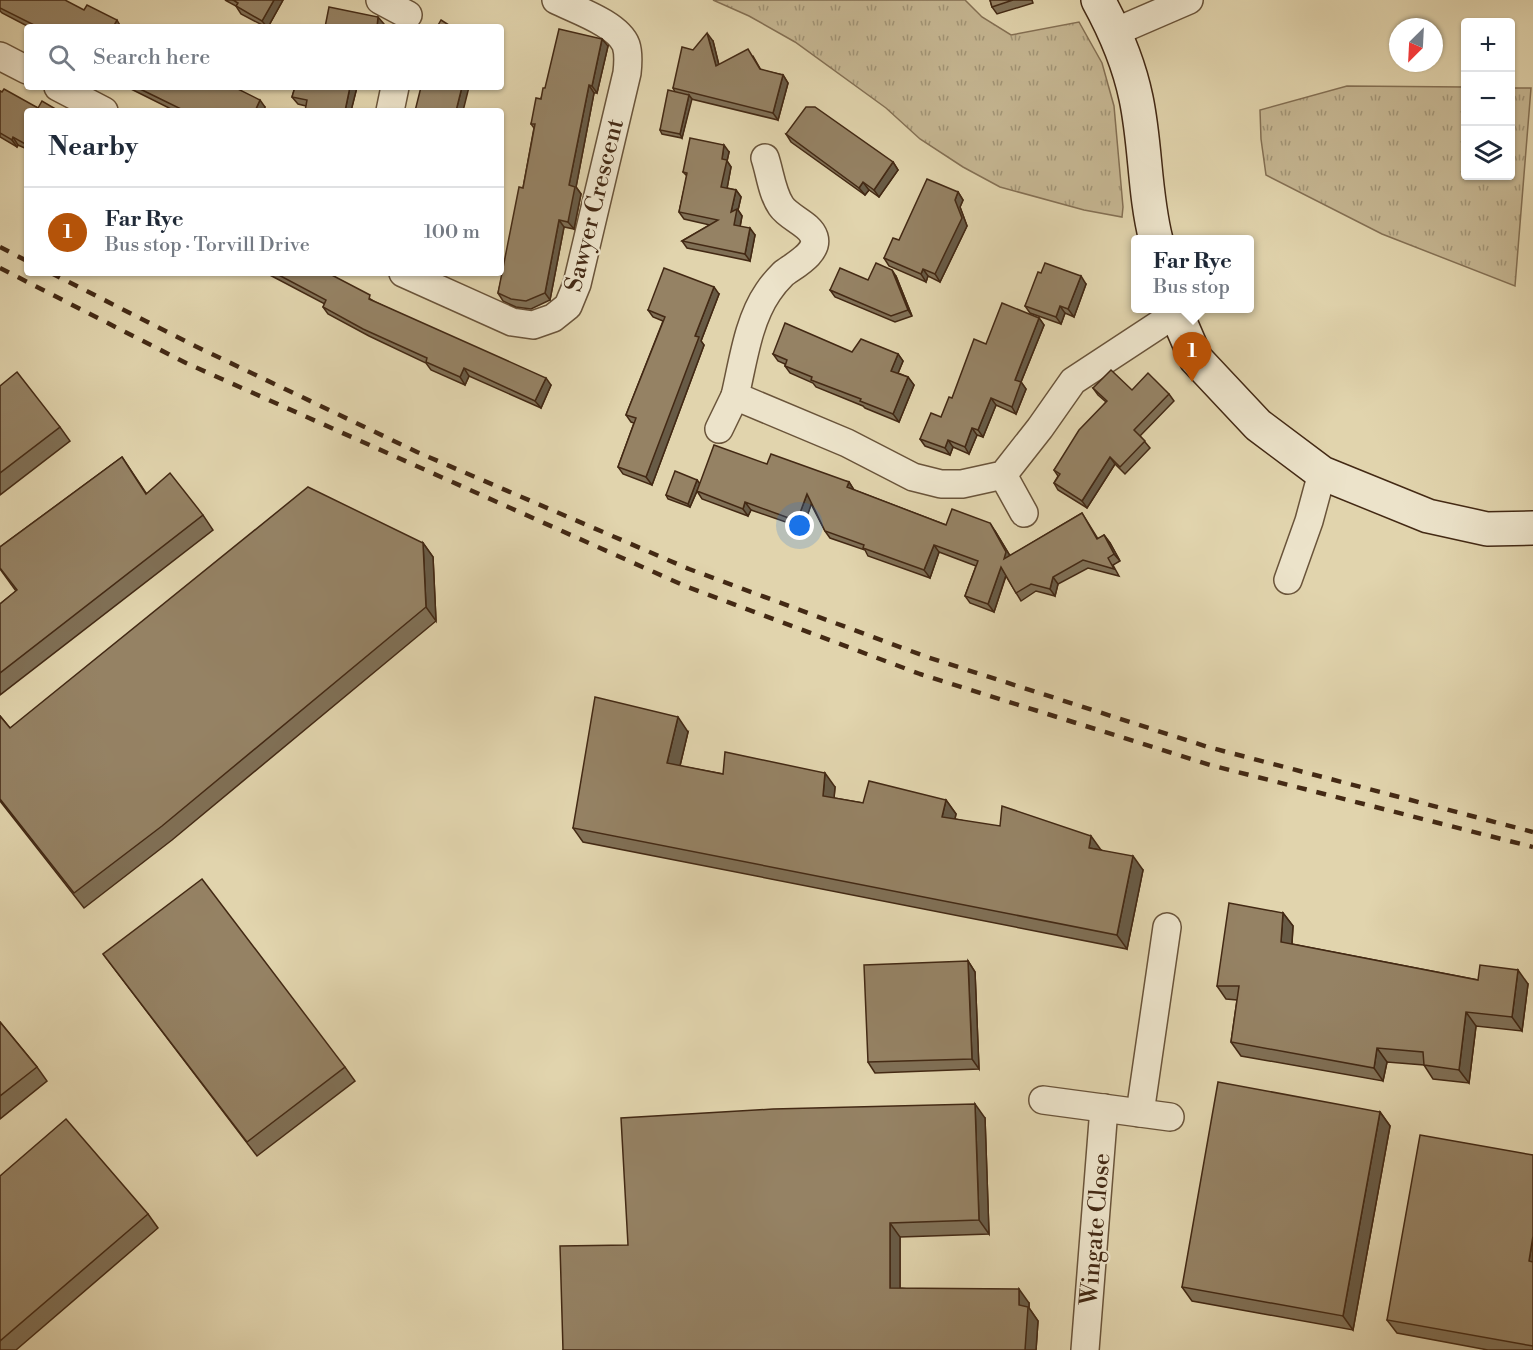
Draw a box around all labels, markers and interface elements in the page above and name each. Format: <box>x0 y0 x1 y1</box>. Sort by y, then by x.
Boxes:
north arrow <box>1389 18 1443 72</box>
map controls <box>1461 18 1515 180</box>
button: + <box>1461 18 1515 72</box>
search box <box>24 24 504 90</box>
icon: search <box>45 41 78 74</box>
text: Search here <box>93 44 210 71</box>
button: − <box>1461 72 1515 126</box>
street label: Sawyer Crescent <box>559 115 631 295</box>
button: layers <box>1461 126 1515 180</box>
text: Nearby <box>48 131 138 163</box>
text: Far Rye <box>105 206 183 233</box>
text: 1 <box>63 220 72 245</box>
text: 100 m <box>424 220 480 245</box>
text: Bus stop · Torvill Drive <box>105 233 310 258</box>
popup <box>1131 235 1254 313</box>
text: Far Rye <box>1153 248 1232 275</box>
text: Bus stop <box>1153 275 1230 300</box>
pin: 1 <box>1172 332 1212 382</box>
your location <box>785 511 814 540</box>
street label: Wingate Close <box>1074 1152 1118 1307</box>

